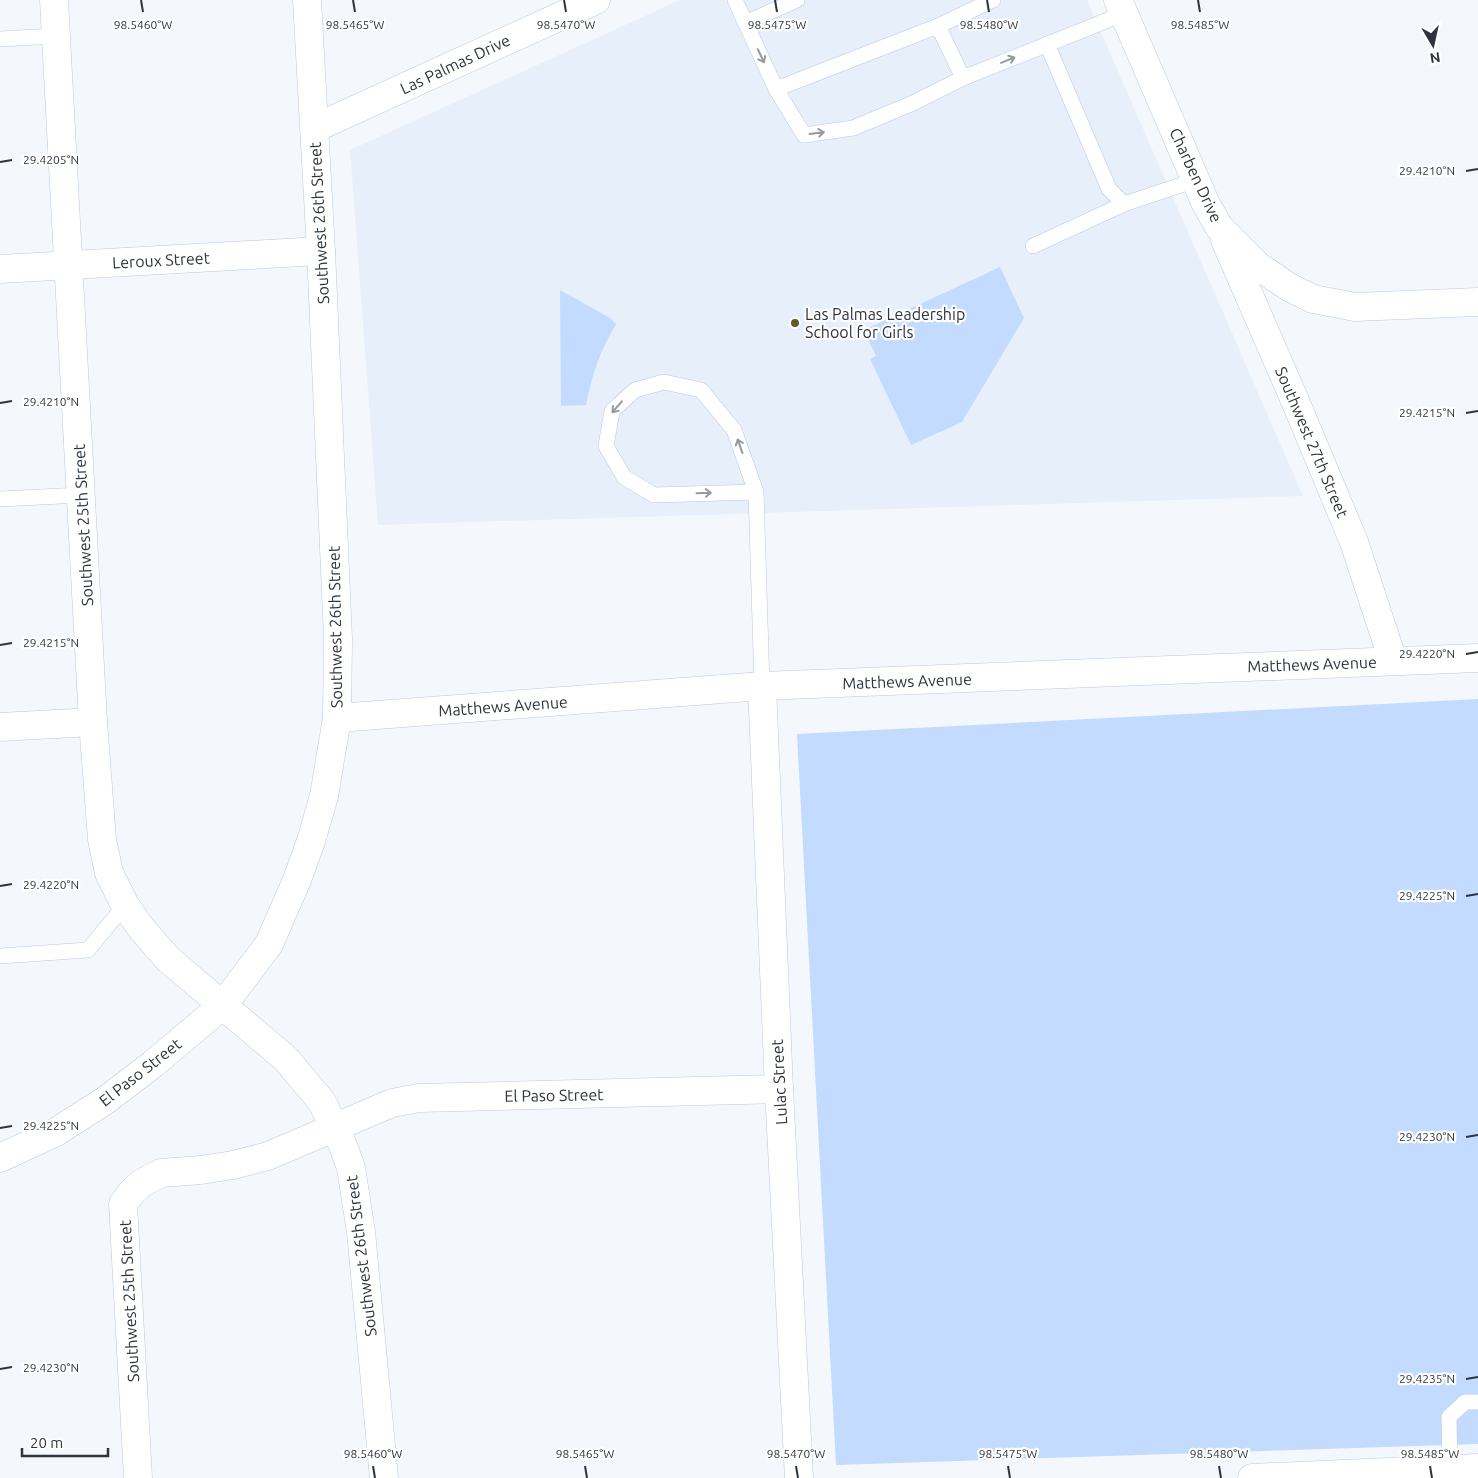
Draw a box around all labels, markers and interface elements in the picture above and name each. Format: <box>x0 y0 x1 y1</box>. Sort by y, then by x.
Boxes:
text: 98.5460°W <box>114 18 172 31</box>
text: 98.5465°W <box>326 18 384 31</box>
text: 98.5470°W <box>537 18 595 31</box>
text: 98.5475°W <box>748 18 806 31</box>
text: 98.5480°W <box>960 18 1018 31</box>
text: 98.5485°W <box>1171 18 1229 31</box>
north arrow <box>1408 20 1458 70</box>
street label: Las Palmas Drive <box>397 31 513 97</box>
one-way arrow <box>757 48 766 63</box>
text: N <box>1429 49 1441 67</box>
one-way arrow <box>1001 54 1016 63</box>
street label: Charben Drive <box>1166 125 1226 225</box>
one-way arrow <box>808 128 824 138</box>
street label: Southwest 26th Street <box>306 141 332 304</box>
text: 29.4205°N <box>23 153 79 166</box>
text: 29.4210°N <box>1399 164 1455 177</box>
street label: Leroux Street <box>112 248 211 272</box>
place label: Las Palmas Leadership School for Girls <box>805 305 965 341</box>
marker: Las Palmas Leadership School for Girls <box>789 317 801 329</box>
street label: Southwest 27th Street <box>1272 364 1352 521</box>
text: 29.4210°N <box>23 395 79 408</box>
one-way arrow <box>612 401 623 414</box>
text: 29.4215°N <box>1399 406 1455 419</box>
one-way arrow <box>735 439 744 454</box>
street label: Southwest 25th Street <box>70 443 96 606</box>
one-way arrow <box>696 489 712 498</box>
street label: Southwest 26th Street <box>325 545 345 708</box>
text: 29.4215°N <box>23 636 79 649</box>
text: 29.4220°N <box>1399 647 1455 660</box>
street label: Matthews Avenue <box>1247 653 1377 675</box>
street label: Matthews Avenue <box>842 670 972 692</box>
street label: Matthews Avenue <box>438 693 568 719</box>
text: 29.4220°N <box>23 878 79 891</box>
text: 29.4225°N <box>1399 889 1455 902</box>
street label: El Paso Street <box>95 1034 185 1110</box>
street label: Lulac Street <box>768 1038 790 1125</box>
street label: El Paso Street <box>504 1085 604 1105</box>
text: 29.4225°N <box>23 1119 79 1132</box>
text: 29.4230°N <box>1399 1130 1455 1143</box>
street label: Southwest 26th Street <box>342 1174 380 1338</box>
street label: Southwest 25th Street <box>116 1219 142 1382</box>
text: 29.4230°N <box>23 1361 79 1374</box>
text: 29.4235°N <box>1399 1372 1455 1385</box>
scale bar <box>22 1426 109 1458</box>
text: 20 m <box>30 1434 63 1451</box>
text: 98.5460°W <box>344 1447 402 1460</box>
text: 98.5465°W <box>556 1447 614 1460</box>
text: 98.5470°W <box>767 1447 825 1460</box>
text: 98.5475°W <box>979 1447 1037 1460</box>
text: 98.5480°W <box>1190 1447 1248 1460</box>
text: 98.5485°W <box>1401 1447 1459 1460</box>

